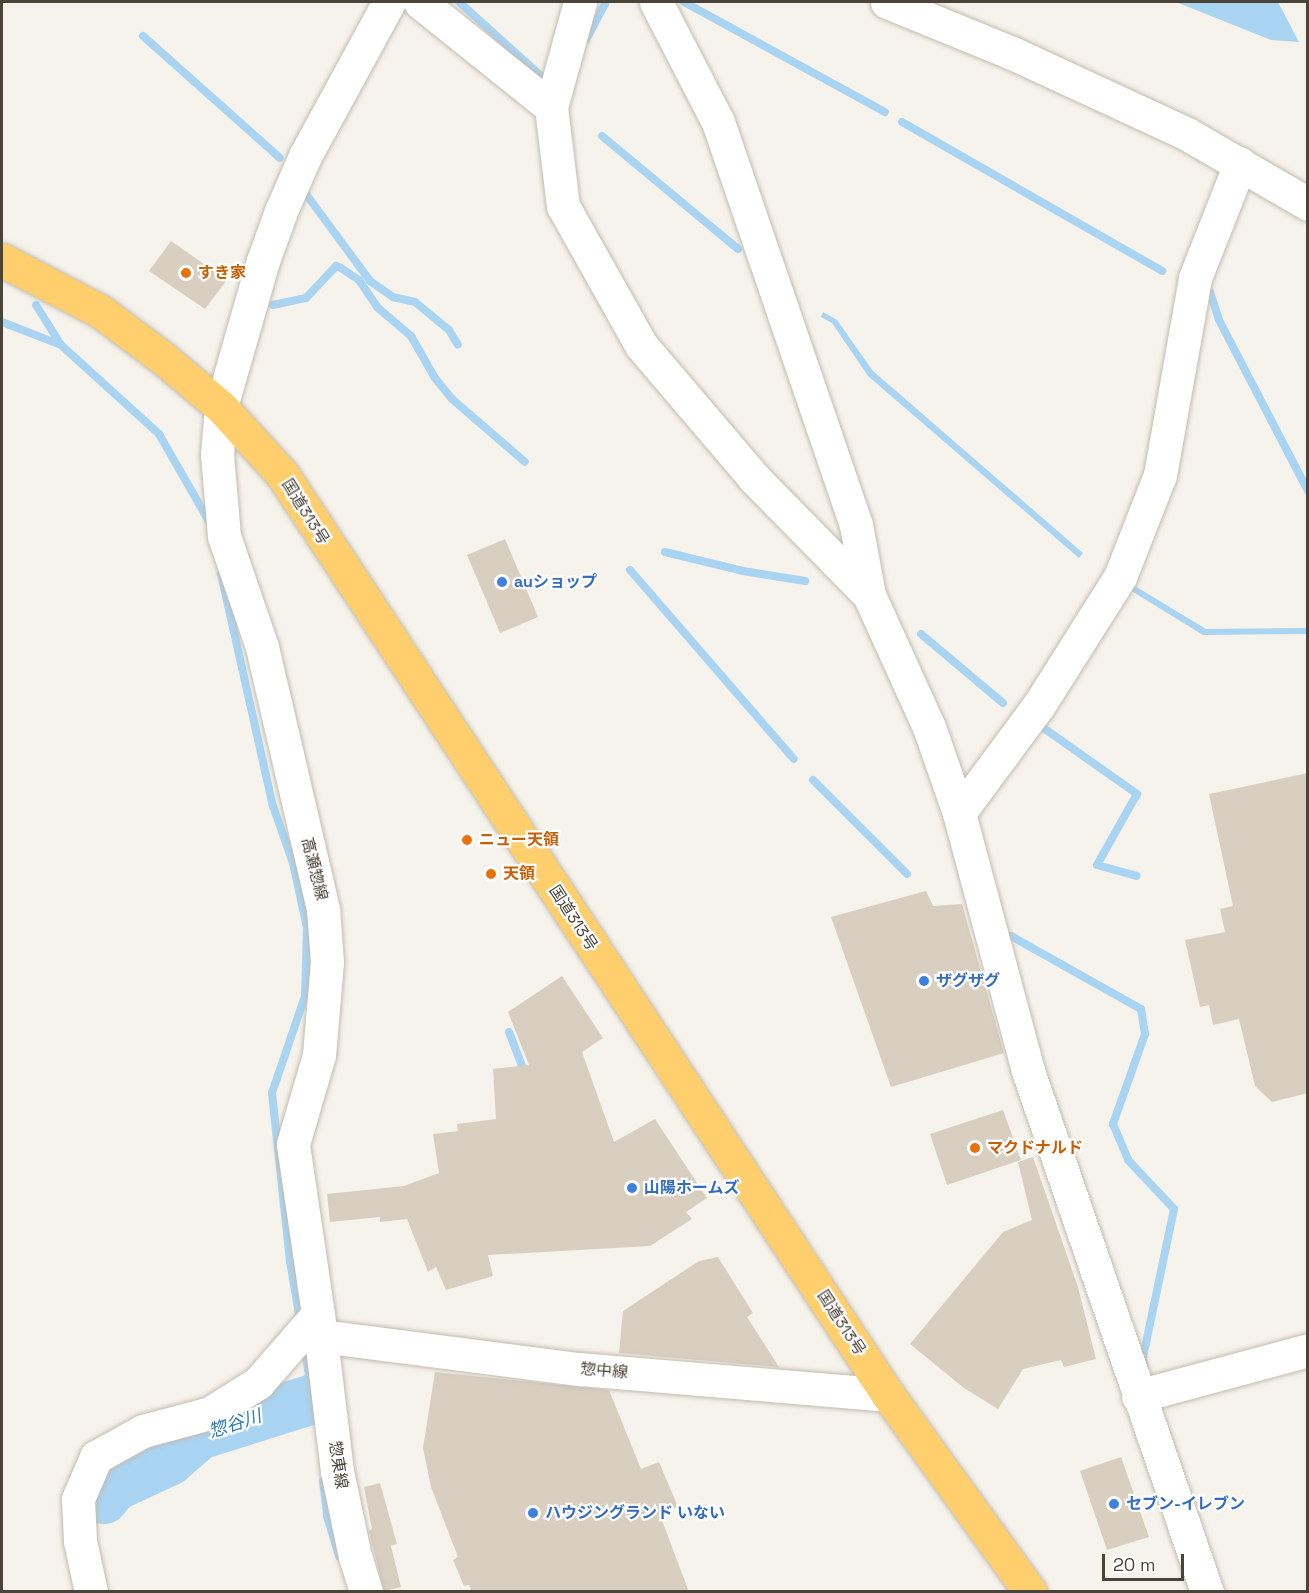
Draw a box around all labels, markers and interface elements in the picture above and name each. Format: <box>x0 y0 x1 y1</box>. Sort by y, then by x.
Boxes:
place label: すき家 <box>198 263 246 283</box>
marker: すき家 <box>179 266 193 280</box>
street label: 国道313号 <box>277 476 333 548</box>
place label: auショップ <box>514 572 597 592</box>
marker: auショップ <box>495 575 509 589</box>
place label: ニュー天領 <box>479 830 559 850</box>
marker: ニュー天領 <box>460 833 474 847</box>
street label: 高瀬惣線 <box>297 836 331 902</box>
place label: 天領 <box>503 864 535 884</box>
marker: 天領 <box>484 867 498 881</box>
street label: 国道313号 <box>545 882 601 954</box>
place label: ザグザグ <box>936 971 1000 991</box>
marker: ザグザグ <box>917 974 931 988</box>
place label: マクドナルド <box>987 1138 1083 1158</box>
marker: マクドナルド <box>968 1141 982 1155</box>
place label: 山陽ホームズ <box>644 1178 740 1198</box>
marker: 山陽ホームズ <box>625 1181 639 1195</box>
street label: 国道313号 <box>813 1287 869 1359</box>
street label: 惣中線 <box>579 1359 629 1383</box>
water label: 惣谷川 <box>206 1405 264 1443</box>
street label: 惣東線 <box>325 1440 351 1490</box>
place label: セブン-イレブン <box>1126 1494 1245 1514</box>
marker: セブン-イレブン <box>1107 1497 1121 1511</box>
place label: ハウジングランド いない <box>545 1503 725 1523</box>
marker: ハウジングランド いない <box>526 1506 540 1520</box>
scale bar <box>1105 1542 1188 1580</box>
text: 20 m <box>1113 1553 1156 1576</box>

